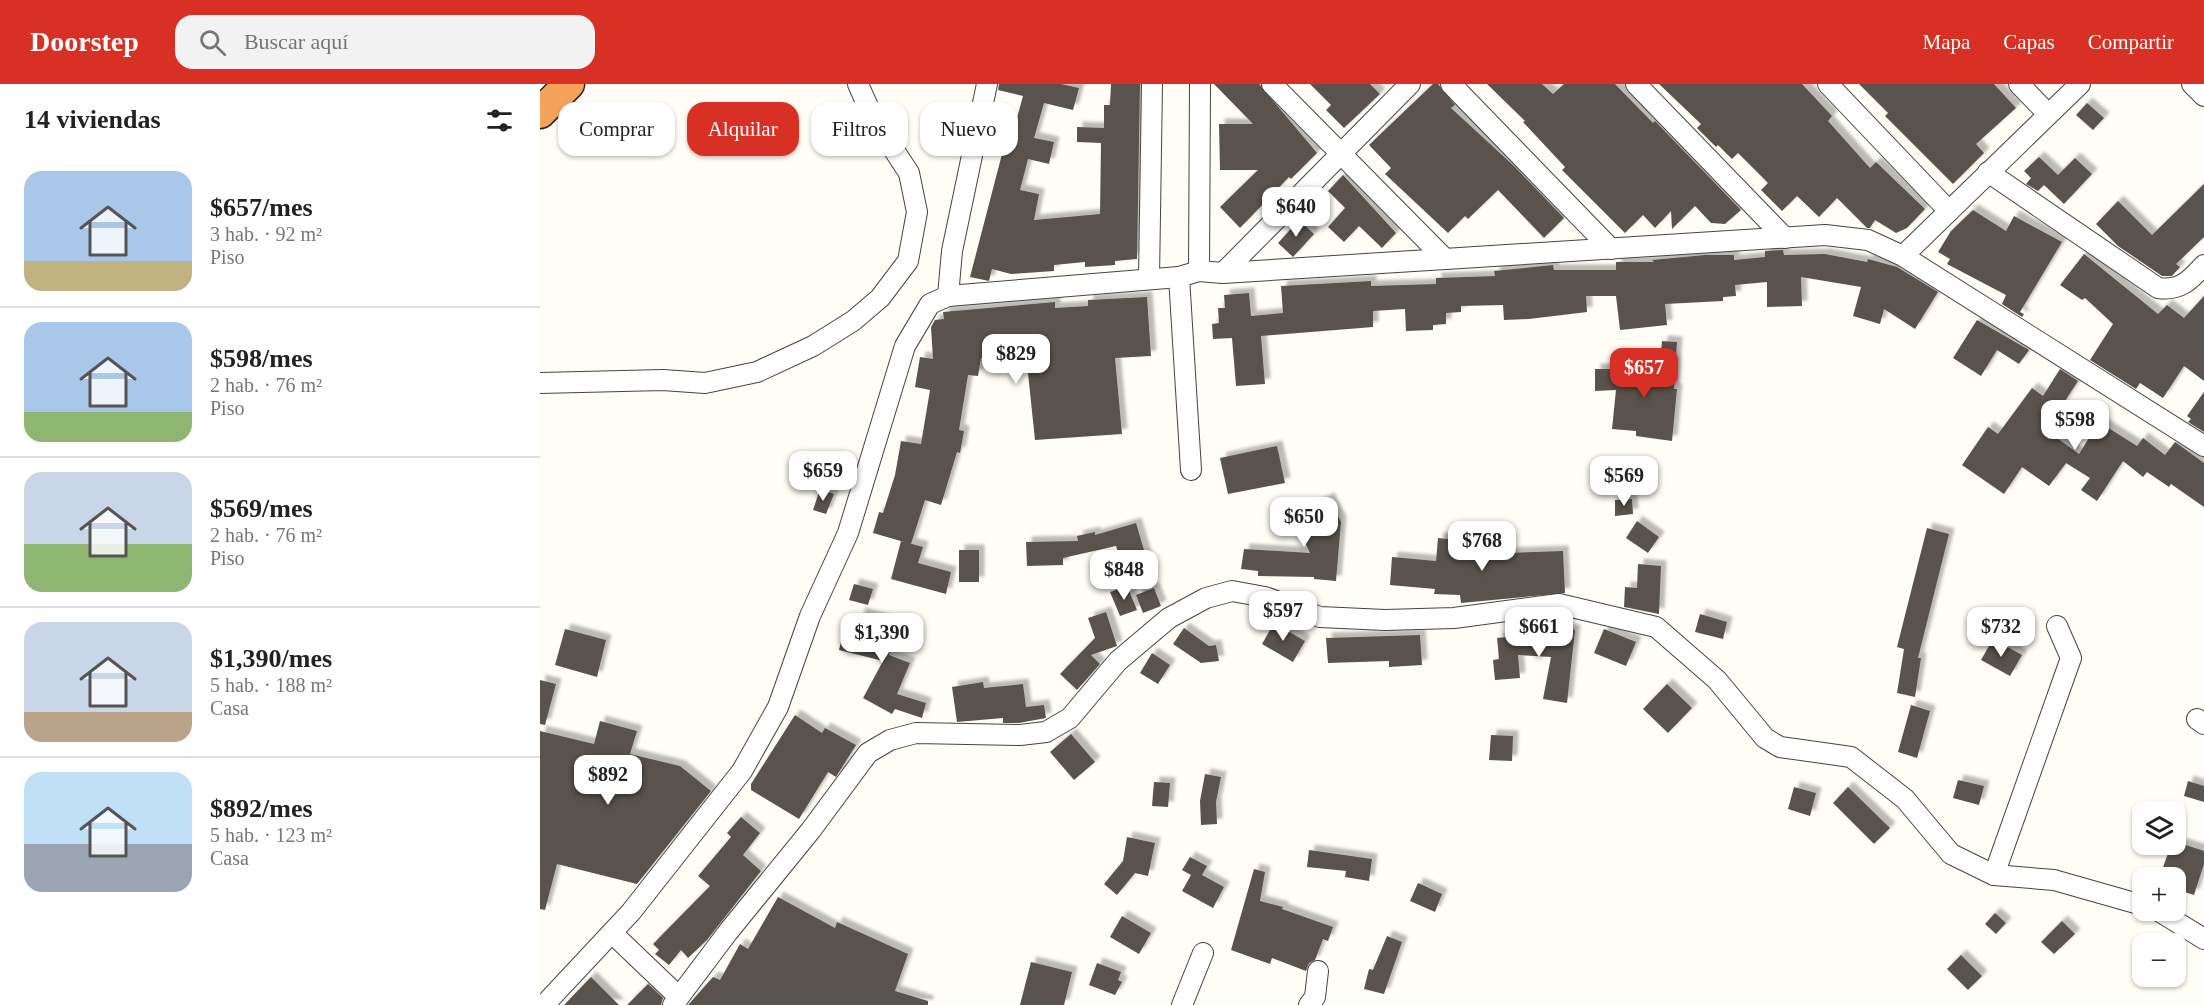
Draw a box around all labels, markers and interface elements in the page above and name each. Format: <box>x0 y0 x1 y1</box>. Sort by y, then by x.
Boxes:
search box <box>175 15 595 69</box>
text: Doorstep <box>30 26 139 57</box>
icon: search <box>196 26 229 59</box>
text: Buscar aquí <box>244 29 348 54</box>
text: Mapa <box>1923 30 1970 54</box>
text: Capas <box>2003 30 2055 54</box>
text: Compartir <box>2088 30 2174 54</box>
chip: Comprar <box>558 102 675 156</box>
chip: Alquilar <box>687 102 799 156</box>
chip: Filtros <box>811 102 908 156</box>
chip: Nuevo <box>920 102 1018 156</box>
icon: filters <box>483 104 516 137</box>
text: 14 viviendas <box>24 105 161 134</box>
pin: $640 <box>1260 187 1332 238</box>
text: $657/mes <box>210 193 313 222</box>
icon: home <box>72 195 144 267</box>
text: $640 <box>1276 195 1316 217</box>
text: 3 hab. · 92 m² <box>210 223 322 245</box>
text: Piso <box>210 246 244 268</box>
pin: $829 <box>980 334 1052 385</box>
text: $829 <box>996 342 1036 364</box>
text: $598/mes <box>210 344 313 373</box>
icon: home <box>72 346 144 418</box>
pin: $657 <box>1608 348 1680 399</box>
text: $657 <box>1624 356 1664 378</box>
text: 2 hab. · 76 m² <box>210 374 322 396</box>
text: Piso <box>210 397 244 419</box>
pin: $598 <box>2039 400 2111 451</box>
text: $598 <box>2055 408 2095 430</box>
pin: $659 <box>787 451 859 502</box>
pin: $569 <box>1588 456 1660 507</box>
text: $659 <box>803 459 843 481</box>
text: $569 <box>1604 464 1644 486</box>
text: $569/mes <box>210 494 313 523</box>
icon: home <box>72 496 144 568</box>
pin: $650 <box>1268 497 1340 548</box>
text: $650 <box>1284 505 1324 527</box>
pin: $768 <box>1446 521 1518 572</box>
text: 2 hab. · 76 m² <box>210 524 322 546</box>
text: $768 <box>1462 529 1502 551</box>
text: Piso <box>210 547 244 569</box>
pin: $848 <box>1088 550 1160 601</box>
text: $848 <box>1104 558 1144 580</box>
pin: $597 <box>1247 591 1319 642</box>
text: $597 <box>1263 599 1303 621</box>
pin: $661 <box>1503 607 1575 658</box>
pin: $732 <box>1965 607 2037 658</box>
pin: $1,390 <box>833 613 931 664</box>
text: $661 <box>1519 615 1559 637</box>
text: $732 <box>1981 615 2021 637</box>
text: $1,390 <box>855 621 910 643</box>
text: $1,390/mes <box>210 644 332 673</box>
icon: home <box>72 646 144 718</box>
text: 5 hab. · 188 m² <box>210 674 332 696</box>
text: Casa <box>210 697 249 719</box>
pin: $892 <box>572 755 644 806</box>
text: $892 <box>588 763 628 785</box>
text: $892/mes <box>210 794 313 823</box>
icon: home <box>72 796 144 868</box>
map controls <box>2132 801 2186 987</box>
button: layers <box>2132 801 2186 855</box>
text: 5 hab. · 123 m² <box>210 824 332 846</box>
text: Casa <box>210 847 249 869</box>
button: + <box>2132 867 2186 921</box>
button: − <box>2132 933 2186 987</box>

